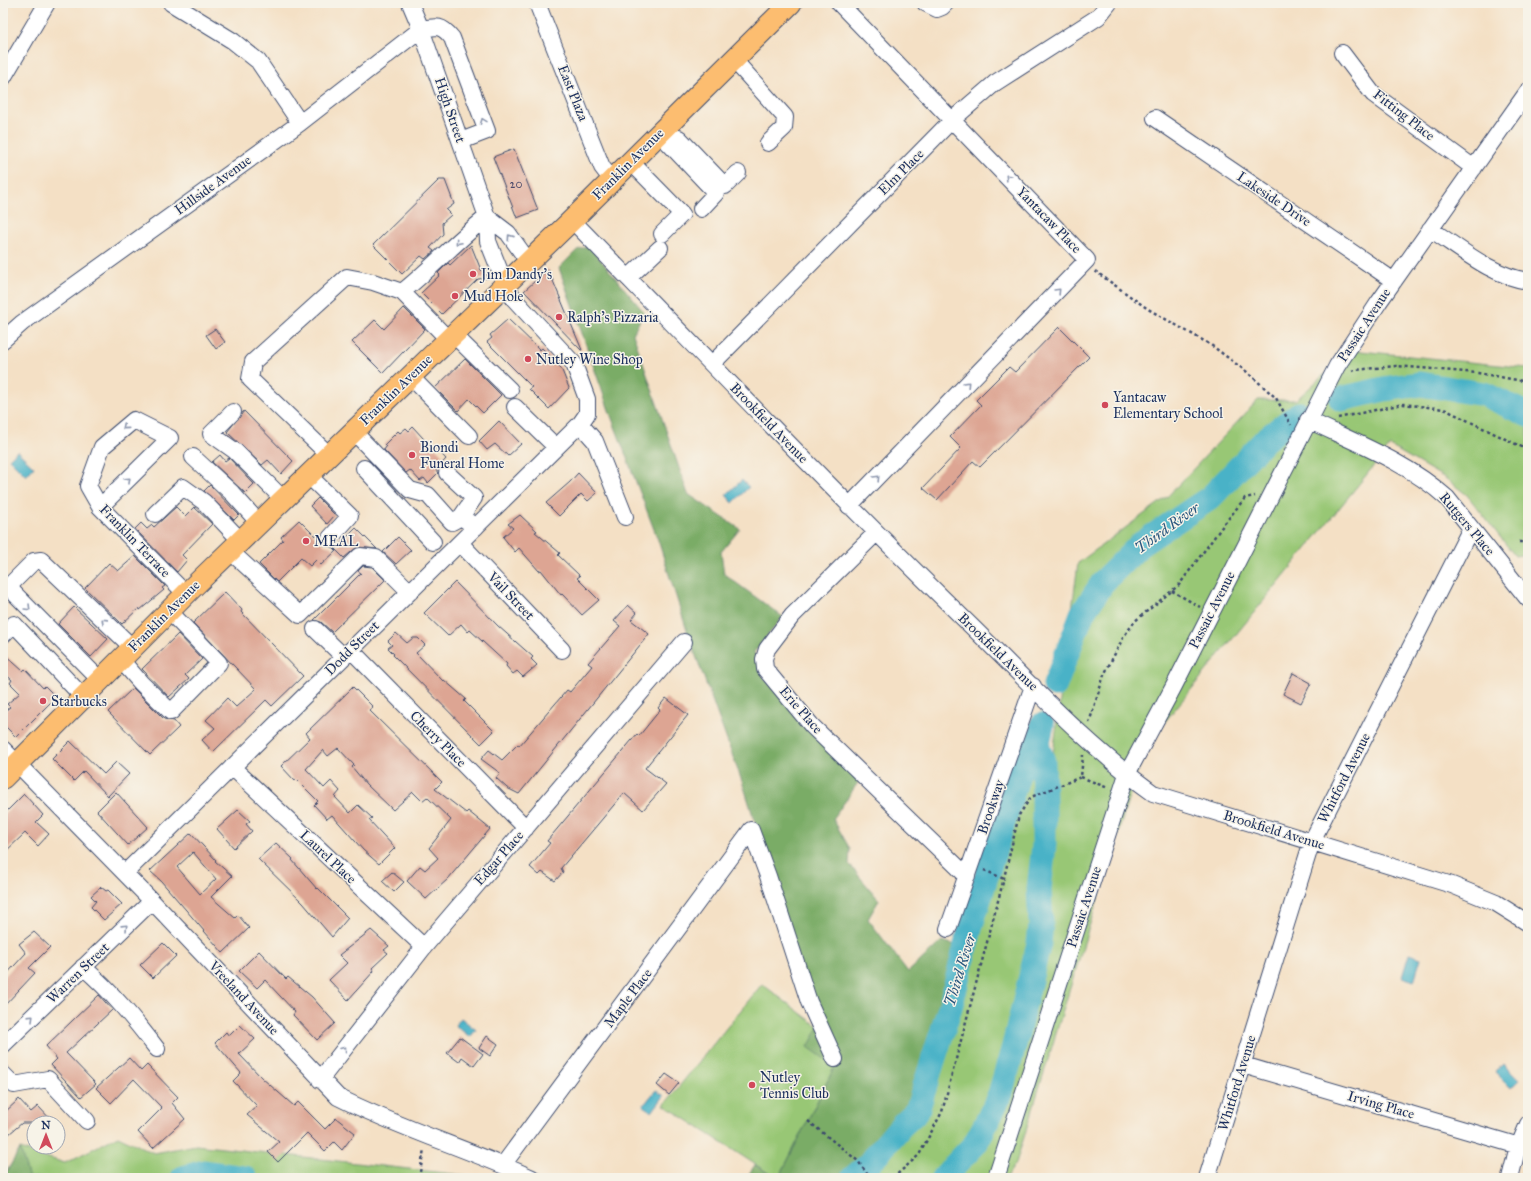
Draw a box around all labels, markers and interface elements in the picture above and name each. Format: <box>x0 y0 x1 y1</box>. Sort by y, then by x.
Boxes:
street label: East Plaza <box>554 62 592 124</box>
street label: High Street <box>431 75 469 145</box>
street label: Fitting Place <box>1370 86 1438 144</box>
one-way arrow <box>480 118 488 125</box>
street label: Franklin Avenue <box>589 125 667 203</box>
street label: Elm Place <box>874 145 928 199</box>
street label: Hillside Avenue <box>171 151 255 218</box>
street label: Lakeside Drive <box>1234 168 1314 230</box>
one-way arrow <box>1006 175 1013 182</box>
house number: 20 <box>510 177 522 191</box>
street label: Yantacaw Place <box>1013 183 1085 257</box>
one-way arrow <box>508 234 515 241</box>
one-way arrow <box>455 237 462 245</box>
place label: Jim Dandy's <box>479 266 552 284</box>
marker: Jim Dandy's <box>468 269 478 279</box>
street label: Passaic Avenue <box>1334 285 1394 365</box>
place label: Mud Hole <box>463 288 524 305</box>
one-way arrow <box>1053 288 1060 296</box>
marker: Mud Hole <box>450 291 460 301</box>
place label: Ralph's Pizzaria <box>567 309 659 326</box>
marker: Ralph's Pizzaria <box>554 312 564 322</box>
street label: Franklin Avenue <box>356 351 436 429</box>
place label: Nutley Wine Shop <box>536 351 643 368</box>
marker: Nutley Wine Shop <box>523 354 533 364</box>
street label: Brookfield Avenue <box>726 379 812 467</box>
one-way arrow <box>962 381 970 389</box>
place label: Yantacaw Elementary School <box>1113 389 1223 422</box>
marker: Yantacaw Elementary School <box>1100 400 1110 410</box>
one-way arrow <box>122 423 129 430</box>
place label: Biondi Funeral Home <box>420 439 505 472</box>
marker: Biondi Funeral Home <box>407 450 417 460</box>
one-way arrow <box>872 475 879 483</box>
one-way arrow <box>123 477 131 485</box>
street label: Rutgers Place <box>1436 489 1498 559</box>
water label: Third River <box>1131 498 1203 557</box>
street label: Franklin Terrace <box>96 501 174 581</box>
place label: MEAL <box>314 533 359 550</box>
marker: MEAL <box>301 536 311 546</box>
street label: Vail Street <box>483 568 538 624</box>
street label: Passaic Avenue <box>1185 568 1239 652</box>
street label: Franklin Avenue <box>125 577 203 655</box>
one-way arrow <box>23 603 31 610</box>
street label: Brookfield Avenue <box>954 609 1042 695</box>
street label: Dodd Street <box>321 617 383 679</box>
one-way arrow <box>101 618 109 626</box>
street label: Erie Place <box>776 683 826 737</box>
place label: Starbucks <box>51 693 107 710</box>
marker: Starbucks <box>38 696 48 706</box>
street label: Cherry Place <box>406 707 470 771</box>
street label: Whitford Avenue <box>1314 730 1374 826</box>
street label: Brookway <box>974 777 1008 837</box>
street label: Brookfield Avenue <box>1221 807 1327 854</box>
street label: Laurel Place <box>296 827 360 888</box>
street label: Edgar Place <box>471 827 528 889</box>
street label: Passaic Avenue <box>1063 864 1105 950</box>
one-way arrow <box>120 925 128 932</box>
water label: Third River <box>940 931 980 1008</box>
street label: Warren Street <box>43 939 113 1007</box>
street label: Vreeland Avenue <box>205 957 283 1039</box>
street label: Maple Place <box>600 965 656 1031</box>
one-way arrow <box>26 1015 34 1023</box>
street label: Whitford Avenue <box>1214 1033 1260 1133</box>
one-way arrow <box>339 1046 346 1053</box>
place label: Nutley Tennis Club <box>760 1069 829 1102</box>
marker: Nutley Tennis Club <box>747 1080 757 1090</box>
street label: Irving Place <box>1346 1087 1416 1123</box>
north arrow <box>26 1115 66 1155</box>
text: N <box>41 1119 51 1132</box>

